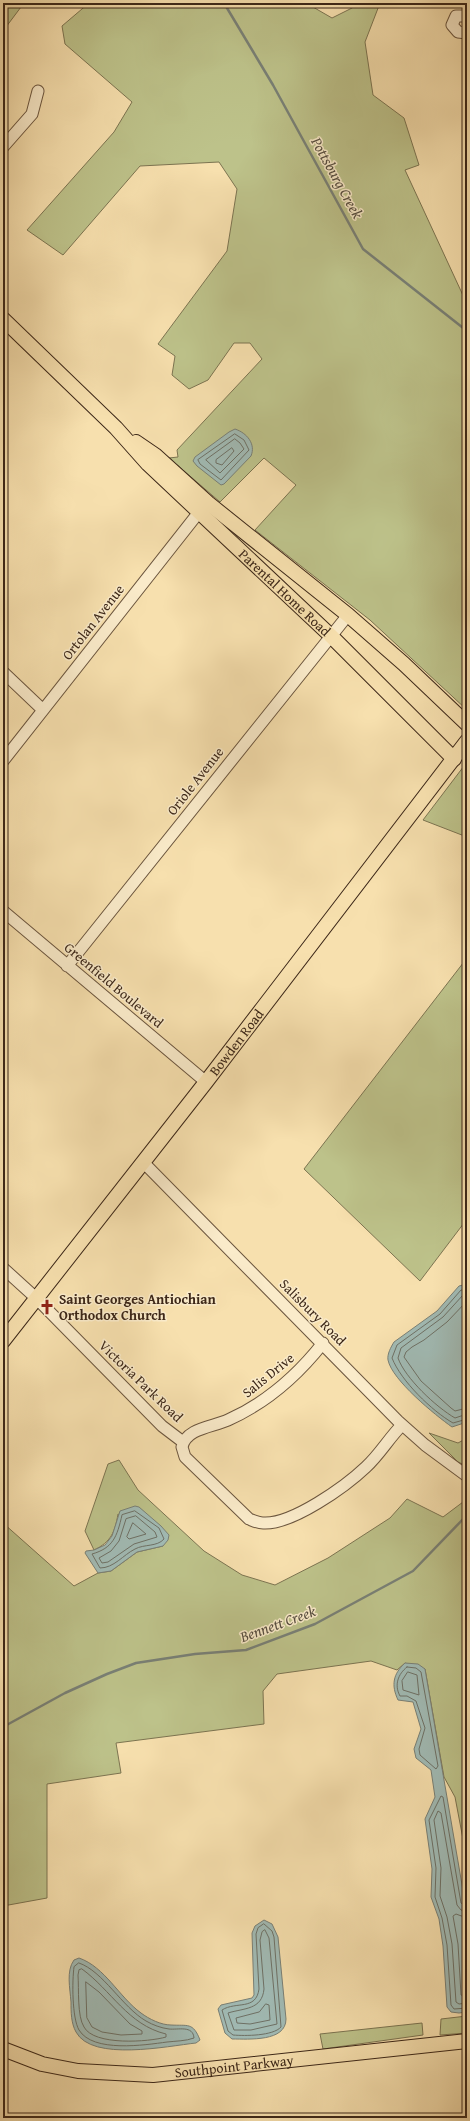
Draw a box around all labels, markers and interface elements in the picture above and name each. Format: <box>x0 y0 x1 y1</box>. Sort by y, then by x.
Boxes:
water label: Pottsburg Creek <box>306 132 369 222</box>
street label: Parental Home Road <box>234 544 336 641</box>
street label: Ortolan Avenue <box>57 580 129 664</box>
street label: Oriole Avenue <box>162 742 228 819</box>
street label: Greenfield Boulevard <box>60 938 168 1033</box>
street label: Bowden Road <box>204 1004 269 1080</box>
street label: Salisbury Road <box>275 1274 351 1350</box>
place label: Saint Georges Antiochian Orthodox Church <box>59 1289 216 1325</box>
church icon: Saint Georges Antiochian Orthodox Church <box>38 1298 56 1316</box>
street label: Victoria Park Road <box>94 1336 188 1427</box>
street label: Salis Drive <box>238 1348 298 1402</box>
water label: Bennett Creek <box>236 1600 319 1647</box>
street label: Southpoint Parkway <box>174 2050 294 2083</box>

